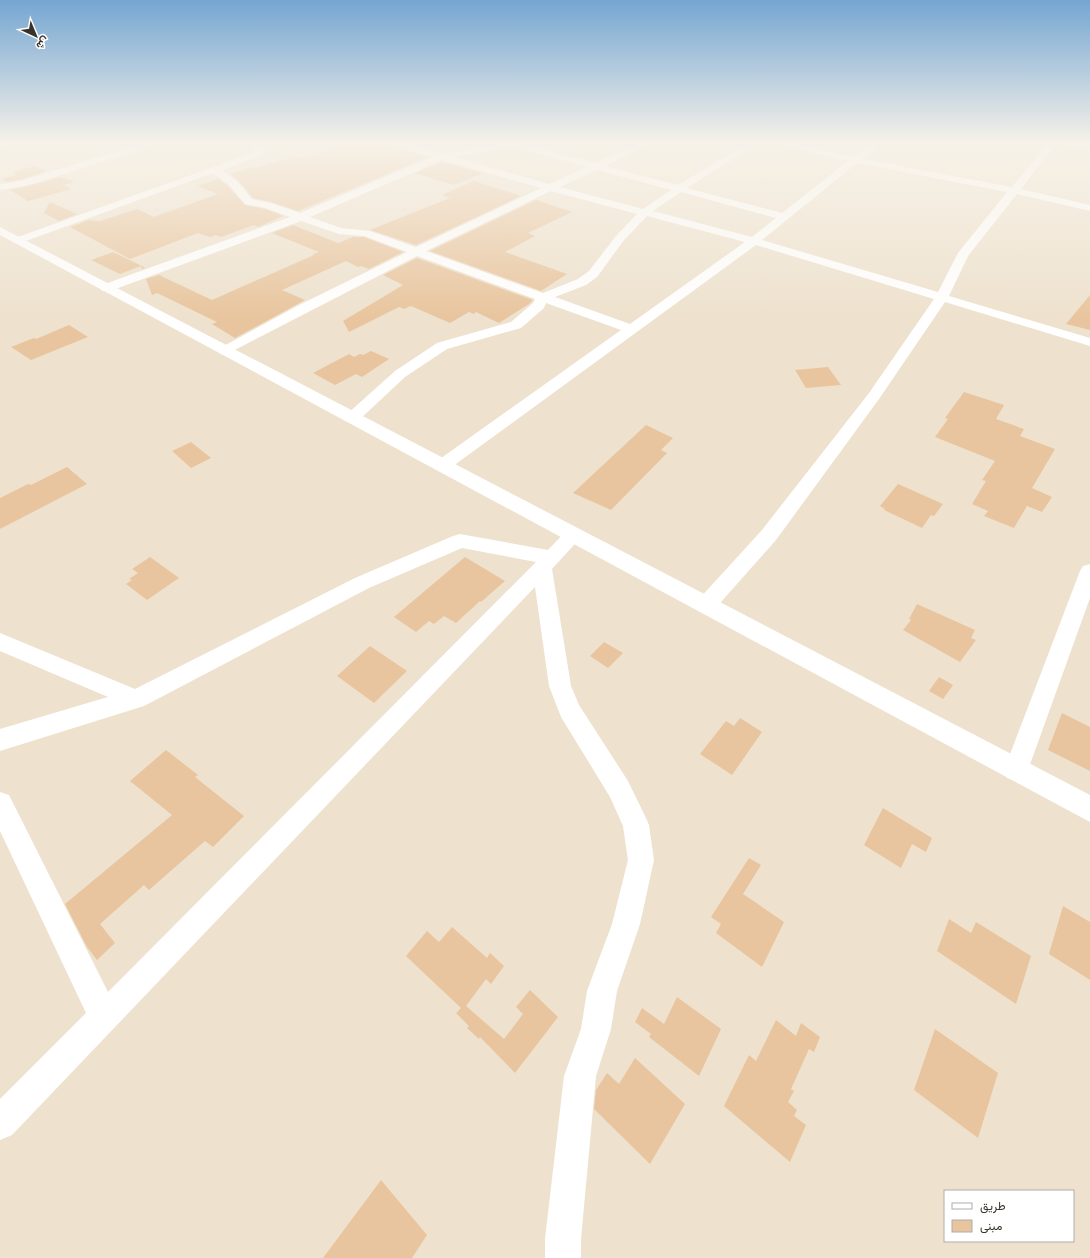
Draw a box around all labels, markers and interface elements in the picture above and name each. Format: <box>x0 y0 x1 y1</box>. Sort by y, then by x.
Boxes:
north arrow <box>16 16 56 56</box>
text: ش <box>31 31 53 53</box>
legend <box>944 1190 1074 1242</box>
text: طريق <box>980 1198 1006 1216</box>
text: مبنى <box>980 1218 1002 1236</box>

